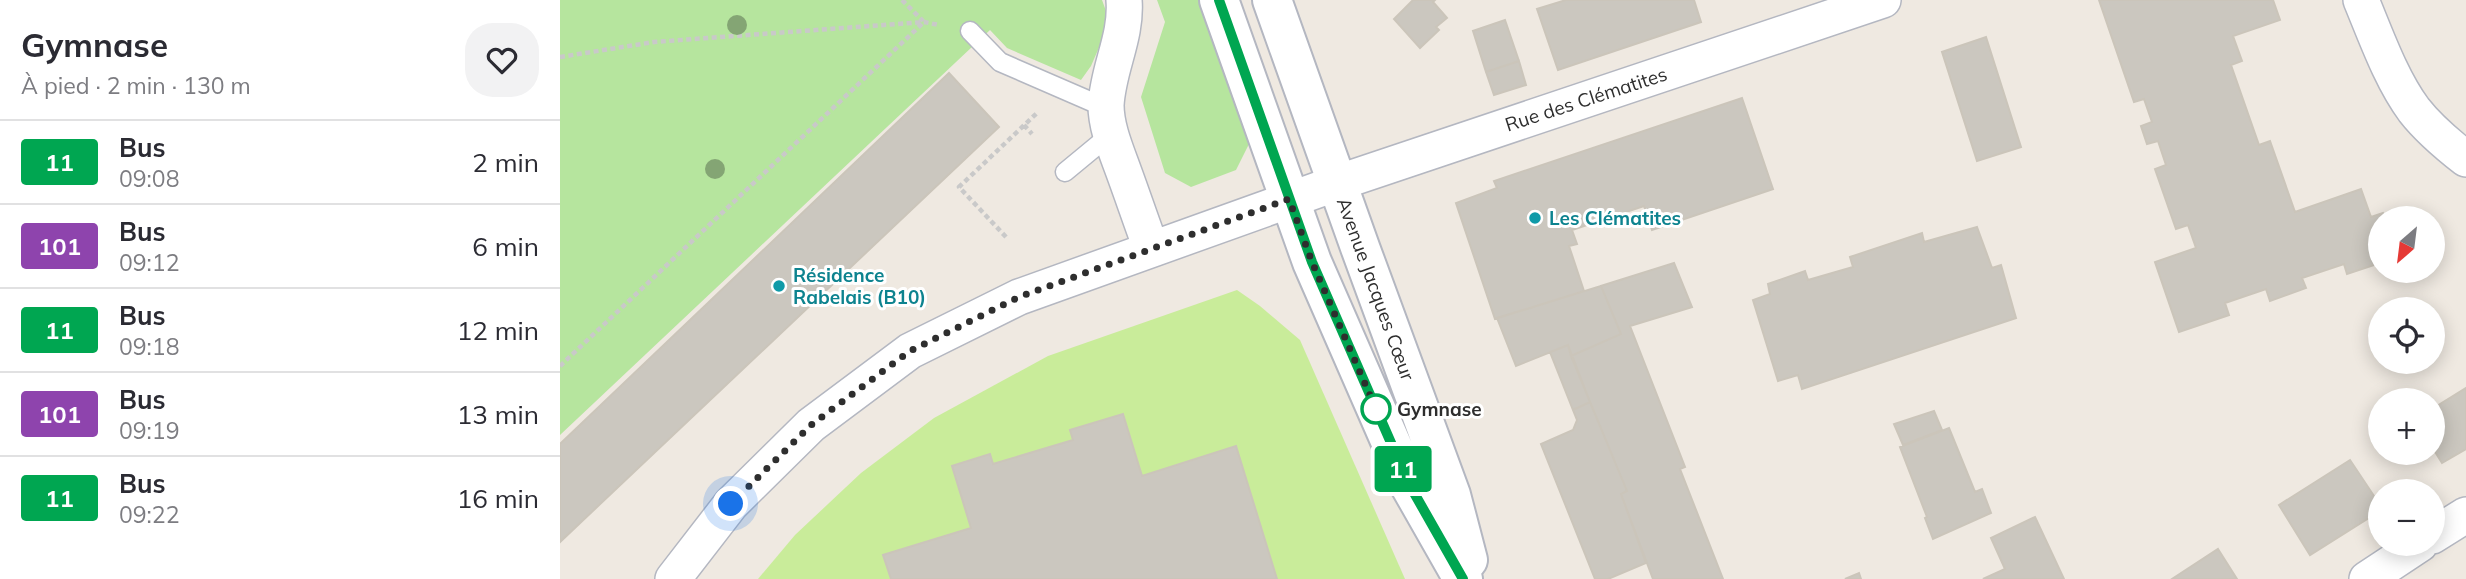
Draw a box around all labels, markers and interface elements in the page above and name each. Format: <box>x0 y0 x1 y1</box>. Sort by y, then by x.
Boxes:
button: heart <box>465 23 539 97</box>
text: Gymnase <box>21 24 168 65</box>
street label: Rue des Clématites <box>1502 61 1670 137</box>
text: À pied · 2 min · 130 m <box>21 71 251 100</box>
text: Bus <box>119 131 165 164</box>
text: 2 min <box>472 146 539 179</box>
text: 11 <box>45 147 74 177</box>
text: 09:08 <box>119 164 179 193</box>
street label: Avenue Jacques Cœur <box>1332 194 1420 384</box>
place label: Les Clématites <box>1549 206 1681 230</box>
north arrow <box>2368 206 2445 284</box>
map controls <box>2368 206 2445 556</box>
marker: Les Clématites <box>1527 210 1543 226</box>
text: Bus <box>119 215 165 248</box>
text: 6 min <box>472 230 539 263</box>
text: 101 <box>38 231 81 261</box>
text: 09:12 <box>119 248 179 277</box>
place label: Résidence Rabelais (B10) <box>793 263 926 309</box>
marker: Résidence Rabelais (B10) <box>771 278 787 294</box>
button: locate <box>2368 297 2445 374</box>
text: Bus <box>119 299 165 332</box>
text: 12 min <box>457 314 539 347</box>
text: 11 <box>45 315 74 345</box>
text: 09:18 <box>119 332 179 361</box>
text: Bus <box>119 383 165 416</box>
button: + <box>2368 388 2445 465</box>
marker: Gymnase <box>1361 394 1391 424</box>
place label: Gymnase <box>1397 397 1482 421</box>
text: 13 min <box>457 398 539 431</box>
text: 101 <box>38 399 81 429</box>
text: 09:19 <box>119 416 179 445</box>
line badge: 11 <box>1372 446 1434 492</box>
text: 11 <box>1389 454 1417 484</box>
text: Bus <box>119 467 165 500</box>
button: − <box>2368 479 2445 556</box>
text: 16 min <box>457 482 539 515</box>
text: 11 <box>45 483 74 513</box>
your location <box>713 486 748 521</box>
text: 09:22 <box>119 500 179 529</box>

